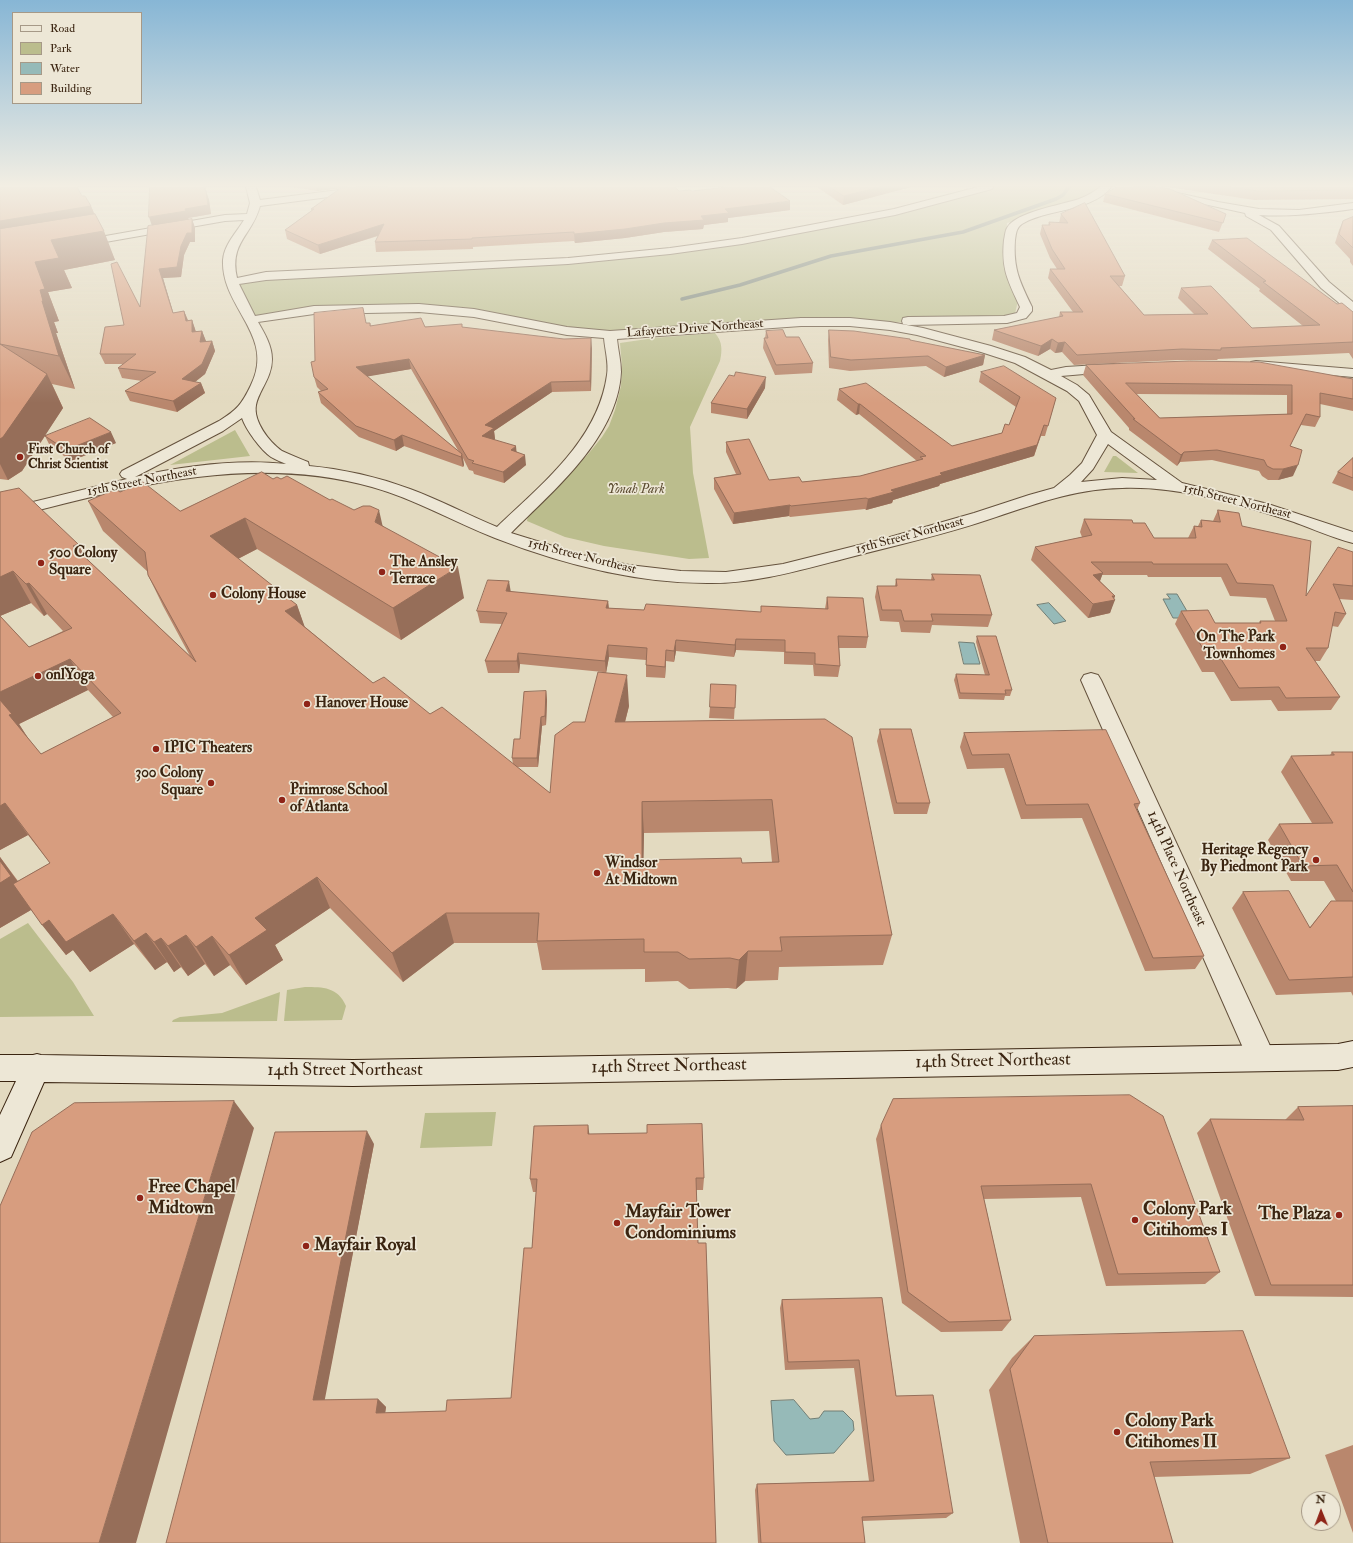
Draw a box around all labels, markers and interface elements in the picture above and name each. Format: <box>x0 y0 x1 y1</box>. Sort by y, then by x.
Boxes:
legend <box>12 12 142 104</box>
text: Road <box>50 21 75 36</box>
text: Park <box>50 41 72 56</box>
text: Water <box>50 61 79 76</box>
text: Building <box>50 81 91 96</box>
street label: Lafayette Drive Northeast <box>626 316 764 342</box>
place label: First Church of Christ Scientist <box>28 442 109 473</box>
marker: First Church of Christ Scientist <box>15 452 25 462</box>
street label: 15th Street Northeast <box>86 464 198 500</box>
street label: 15th Street Northeast <box>1181 481 1293 523</box>
park label: Yonah Park <box>607 482 665 498</box>
street label: 15th Street Northeast <box>854 514 966 558</box>
street label: 15th Street Northeast <box>526 536 638 578</box>
place label: 500 Colony Square <box>49 545 117 580</box>
place label: The Ansley Terrace <box>390 554 457 589</box>
marker: 500 Colony Square <box>36 558 46 568</box>
marker: The Ansley Terrace <box>377 567 387 577</box>
place label: Colony House <box>221 586 306 604</box>
marker: Colony House <box>208 590 218 600</box>
place label: On The Park Townhomes <box>1196 629 1275 664</box>
marker: On The Park Townhomes <box>1278 642 1288 652</box>
place label: onlYoga <box>46 667 94 685</box>
marker: onlYoga <box>33 671 43 681</box>
place label: Hanover House <box>315 695 408 713</box>
marker: Hanover House <box>302 699 312 709</box>
place label: IPIC Theaters <box>164 740 252 758</box>
marker: IPIC Theaters <box>151 744 161 754</box>
place label: 300 Colony Square <box>135 765 203 800</box>
marker: 300 Colony Square <box>206 778 216 788</box>
place label: Primrose School of Atlanta <box>290 782 388 817</box>
marker: Primrose School of Atlanta <box>277 795 287 805</box>
street label: 14th Place Northeast <box>1142 808 1210 930</box>
place label: Heritage Regency By Piedmont Park <box>1200 842 1308 877</box>
place label: Windsor At Midtown <box>605 855 677 890</box>
marker: Heritage Regency By Piedmont Park <box>1311 855 1321 865</box>
marker: Windsor At Midtown <box>592 868 602 878</box>
street label: 14th Street Northeast <box>915 1050 1071 1074</box>
street label: 14th Street Northeast <box>591 1055 747 1079</box>
street label: 14th Street Northeast <box>267 1060 423 1082</box>
place label: Free Chapel Midtown <box>148 1177 236 1220</box>
marker: Free Chapel Midtown <box>135 1193 145 1203</box>
place label: Colony Park Citihomes I <box>1143 1199 1232 1242</box>
place label: Mayfair Tower Condominiums <box>625 1202 736 1244</box>
place label: The Plaza <box>1258 1204 1331 1226</box>
marker: The Plaza <box>1334 1210 1344 1220</box>
marker: Colony Park Citihomes I <box>1130 1215 1140 1225</box>
marker: Mayfair Tower Condominiums <box>612 1218 622 1228</box>
place label: Mayfair Royal <box>314 1235 416 1257</box>
marker: Mayfair Royal <box>301 1241 311 1251</box>
place label: Colony Park Citihomes II <box>1125 1411 1217 1454</box>
marker: Colony Park Citihomes II <box>1112 1427 1122 1437</box>
north arrow <box>1301 1491 1341 1531</box>
text: N <box>1316 1493 1326 1506</box>

